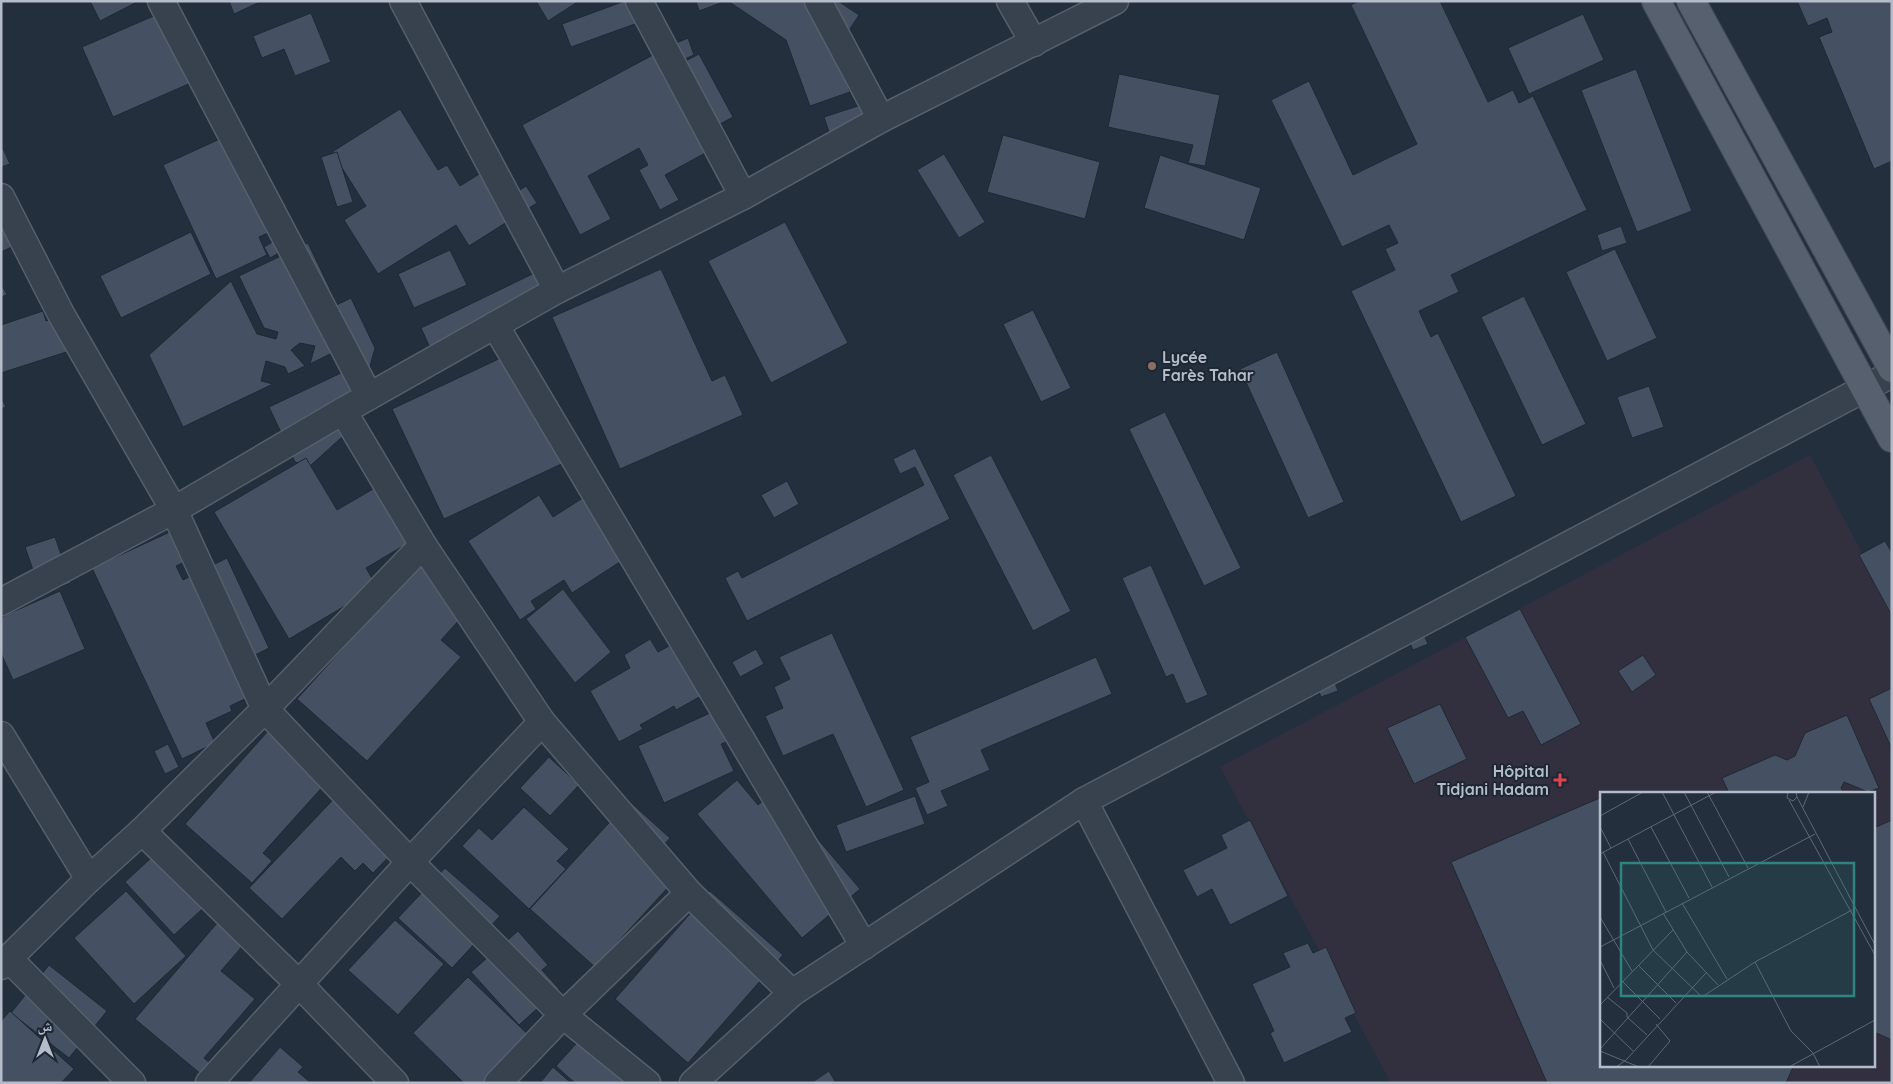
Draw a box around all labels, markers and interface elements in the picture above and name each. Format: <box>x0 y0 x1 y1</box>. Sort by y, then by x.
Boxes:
place label: Lycée Farès Tahar <box>1162 347 1254 385</box>
marker: Lycée Farès Tahar <box>1146 360 1158 372</box>
place label: Hôpital Tidjani Hadam <box>1437 761 1549 799</box>
marker: Hôpital Tidjani Hadam <box>1553 773 1567 787</box>
inset map <box>1600 792 1876 1066</box>
north arrow <box>20 1014 70 1064</box>
text: ش <box>38 1017 53 1035</box>

